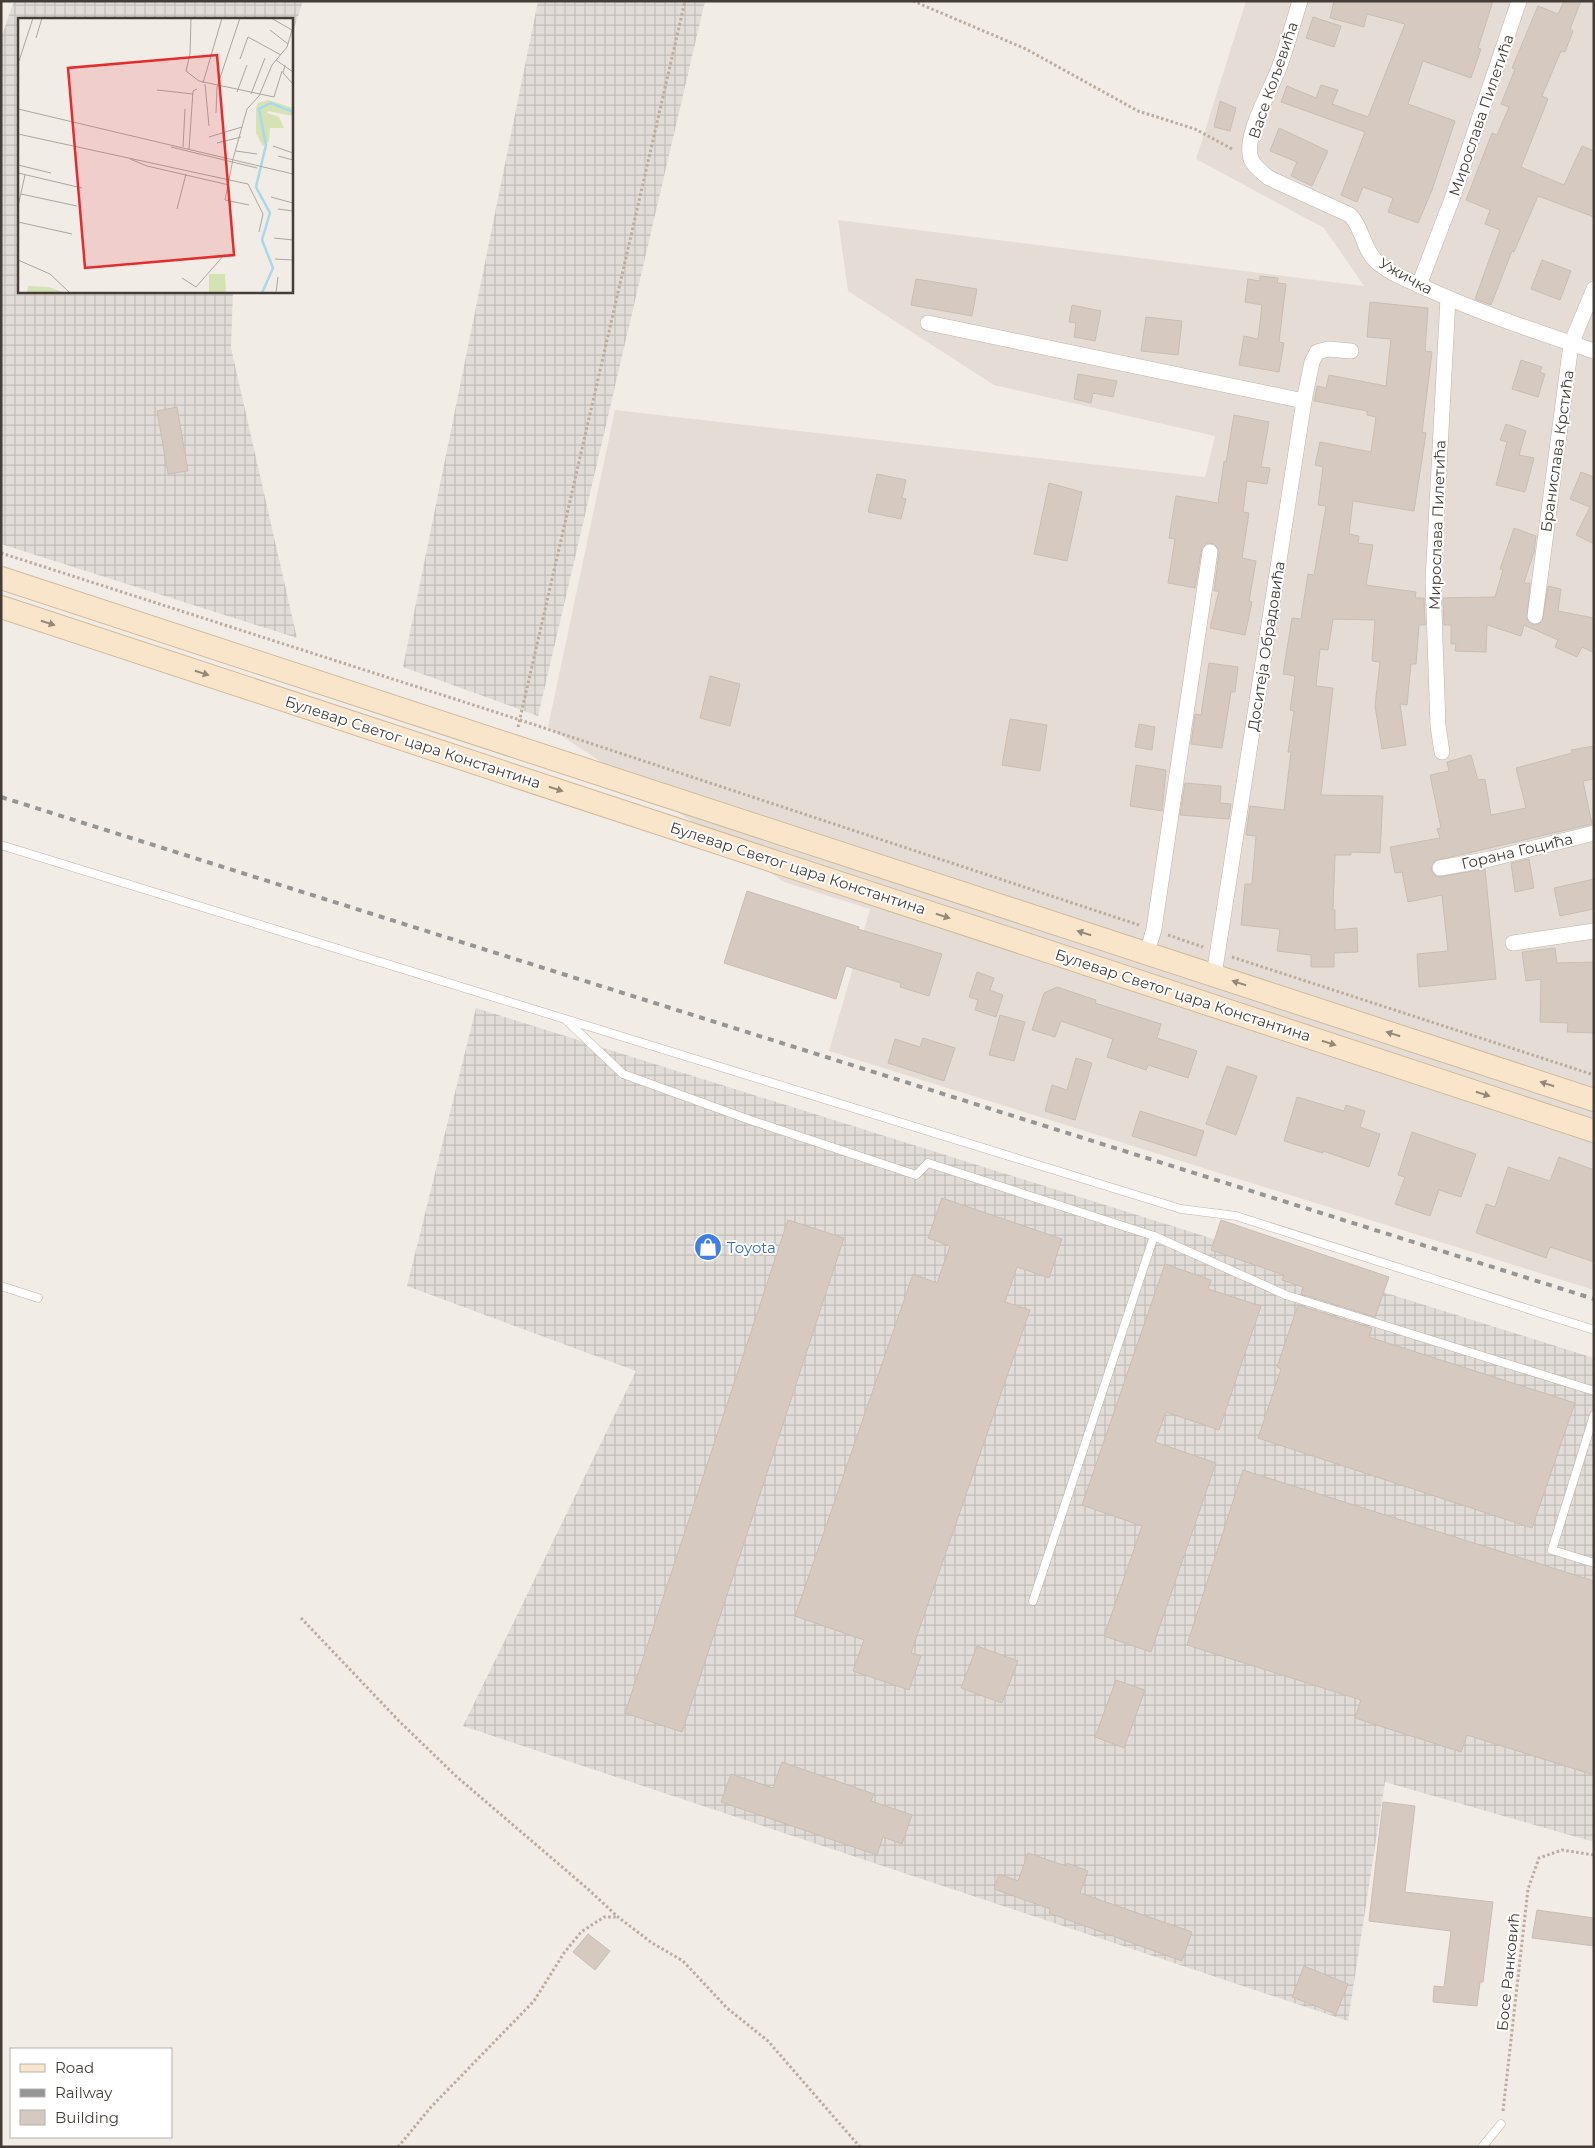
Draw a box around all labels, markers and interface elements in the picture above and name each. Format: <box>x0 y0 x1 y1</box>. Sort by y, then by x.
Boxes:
inset map <box>18 18 292 292</box>
street label: Васе Кољевића <box>1244 19 1302 141</box>
street label: Мирослава Пилетића <box>1444 31 1518 199</box>
street label: Ужичка <box>1376 253 1436 299</box>
street label: Бранислава Крстића <box>1536 369 1578 533</box>
street label: Мирослава Пилетића <box>1425 440 1449 610</box>
street label: Доситеја Обрадовића <box>1243 560 1289 732</box>
one-way arrow <box>40 619 55 627</box>
one-way arrow <box>195 669 210 677</box>
street label: Булевар Светог цара Константина <box>283 692 543 792</box>
one-way arrow <box>549 785 564 793</box>
street label: Булевар Светог цара Константина <box>668 818 928 918</box>
street label: Горана Гоцића <box>1459 829 1575 873</box>
one-way arrow <box>936 913 951 920</box>
one-way arrow <box>1076 928 1091 936</box>
street label: Булевар Светог цара Константина <box>1053 945 1313 1045</box>
one-way arrow <box>1231 979 1246 987</box>
one-way arrow <box>1385 1030 1400 1038</box>
one-way arrow <box>1322 1039 1337 1047</box>
one-way arrow <box>1540 1080 1555 1088</box>
one-way arrow <box>1476 1090 1491 1098</box>
shop icon: Toyota <box>693 1232 723 1262</box>
place label: Toyota <box>727 1238 776 1257</box>
street label: Босе Ранковић <box>1492 1912 1524 2032</box>
legend <box>10 2048 172 2138</box>
text: Road <box>55 2058 94 2077</box>
text: Railway <box>55 2083 113 2102</box>
text: Building <box>55 2108 119 2127</box>

